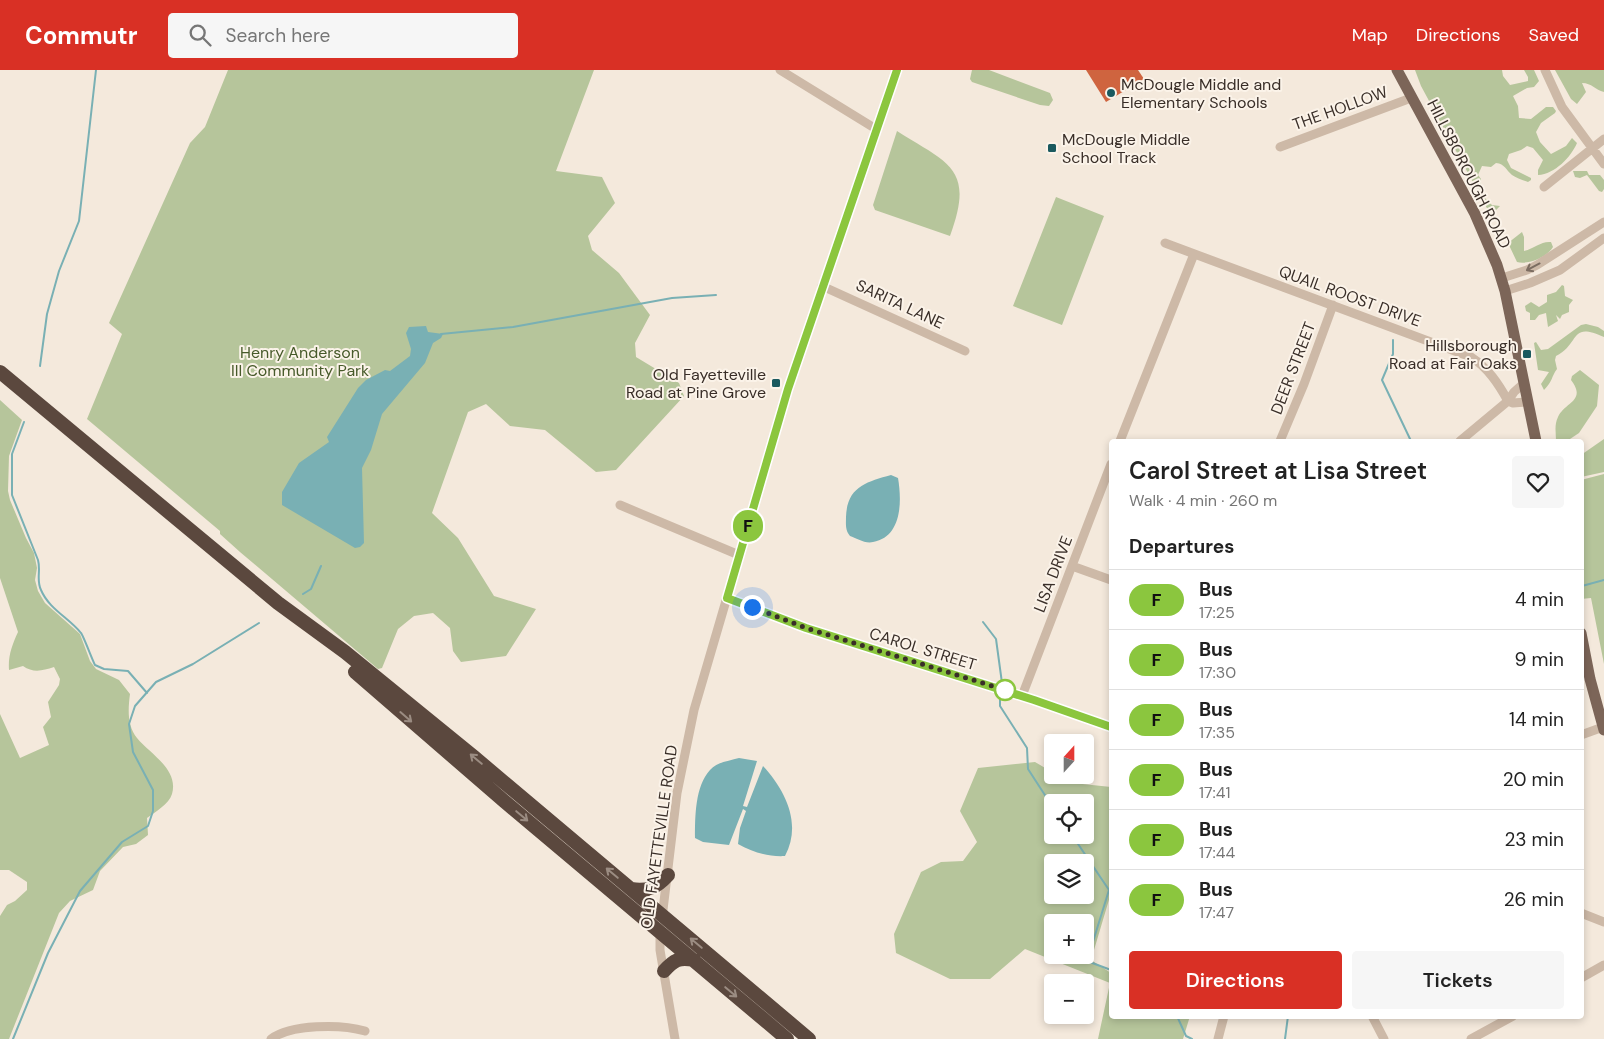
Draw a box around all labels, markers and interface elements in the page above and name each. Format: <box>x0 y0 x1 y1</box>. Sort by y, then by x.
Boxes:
search box <box>168 13 518 58</box>
text: Commutr <box>25 20 138 51</box>
icon: search <box>186 21 214 49</box>
text: Search here <box>226 23 330 48</box>
text: Map <box>1352 23 1388 47</box>
text: Directions <box>1416 23 1501 47</box>
text: Saved <box>1529 23 1579 47</box>
place label: McDougle Middle and Elementary Schools <box>1121 74 1281 113</box>
street label: THE HOLLOW <box>1290 81 1391 135</box>
marker: McDougle Middle and Elementary Schools <box>1105 87 1117 99</box>
street label: HILLSBOROUGH ROAD <box>1422 96 1516 252</box>
place label: McDougle Middle School Track <box>1062 129 1190 168</box>
marker: McDougle Middle School Track <box>1046 142 1058 154</box>
street label: QUAIL ROOST DRIVE <box>1276 260 1424 332</box>
one-way arrow <box>1526 262 1541 272</box>
street label: SARITA LANE <box>853 274 947 334</box>
street label: DEER STREET <box>1266 319 1320 417</box>
place label: Hillsborough Road at Fair Oaks <box>1389 335 1517 374</box>
park label: Henry Anderson III Community Park <box>231 342 369 381</box>
marker: Hillsborough Road at Fair Oaks <box>1521 348 1533 360</box>
place label: Old Fayetteville Road at Pine Grove <box>626 364 766 403</box>
marker: Old Fayetteville Road at Pine Grove <box>770 377 782 389</box>
text: Carol Street at Lisa Street <box>1129 455 1427 486</box>
button: heart <box>1512 456 1564 508</box>
text: Walk · 4 min · 260 m <box>1129 490 1277 511</box>
line badge: F <box>732 510 764 542</box>
text: F <box>743 514 753 538</box>
street label: LISA DRIVE <box>1029 533 1077 615</box>
text: Departures <box>1129 534 1234 559</box>
text: Bus <box>1199 577 1233 602</box>
text: 4 min <box>1515 587 1564 612</box>
text: F <box>1151 588 1162 612</box>
your location <box>740 595 765 620</box>
text: 17:25 <box>1199 602 1235 623</box>
street label: CAROL STREET <box>867 623 979 675</box>
text: Bus <box>1199 637 1233 662</box>
text: 9 min <box>1515 647 1564 672</box>
text: F <box>1151 648 1162 672</box>
text: 17:30 <box>1199 662 1236 683</box>
unlabelled marker <box>994 679 1016 701</box>
text: Bus <box>1199 697 1233 722</box>
text: 14 min <box>1509 707 1564 732</box>
text: F <box>1151 708 1162 732</box>
one-way arrow <box>400 711 413 722</box>
text: 17:35 <box>1199 722 1235 743</box>
north arrow <box>1044 734 1094 784</box>
map controls <box>1044 734 1094 1024</box>
street label: OLD FAYETTEVILLE ROAD <box>636 744 682 930</box>
one-way arrow <box>470 753 483 764</box>
text: Bus <box>1199 757 1233 782</box>
text: 20 min <box>1503 767 1564 792</box>
text: F <box>1151 768 1162 792</box>
text: 17:41 <box>1199 782 1230 803</box>
button: locate <box>1044 794 1094 844</box>
one-way arrow <box>515 810 528 822</box>
text: Bus <box>1199 817 1233 842</box>
text: 23 min <box>1504 827 1564 852</box>
text: F <box>1151 828 1162 852</box>
text: 17:44 <box>1199 842 1235 863</box>
button: layers <box>1044 854 1094 904</box>
one-way arrow <box>605 867 618 878</box>
text: Bus <box>1199 877 1233 902</box>
text: 26 min <box>1504 887 1564 912</box>
text: F <box>1151 888 1162 912</box>
text: 17:47 <box>1199 902 1234 923</box>
button: + <box>1044 914 1094 964</box>
one-way arrow <box>690 938 703 949</box>
button: Directions <box>1129 951 1342 1009</box>
button: Tickets <box>1352 951 1564 1009</box>
button: − <box>1044 974 1094 1024</box>
one-way arrow <box>724 986 737 997</box>

